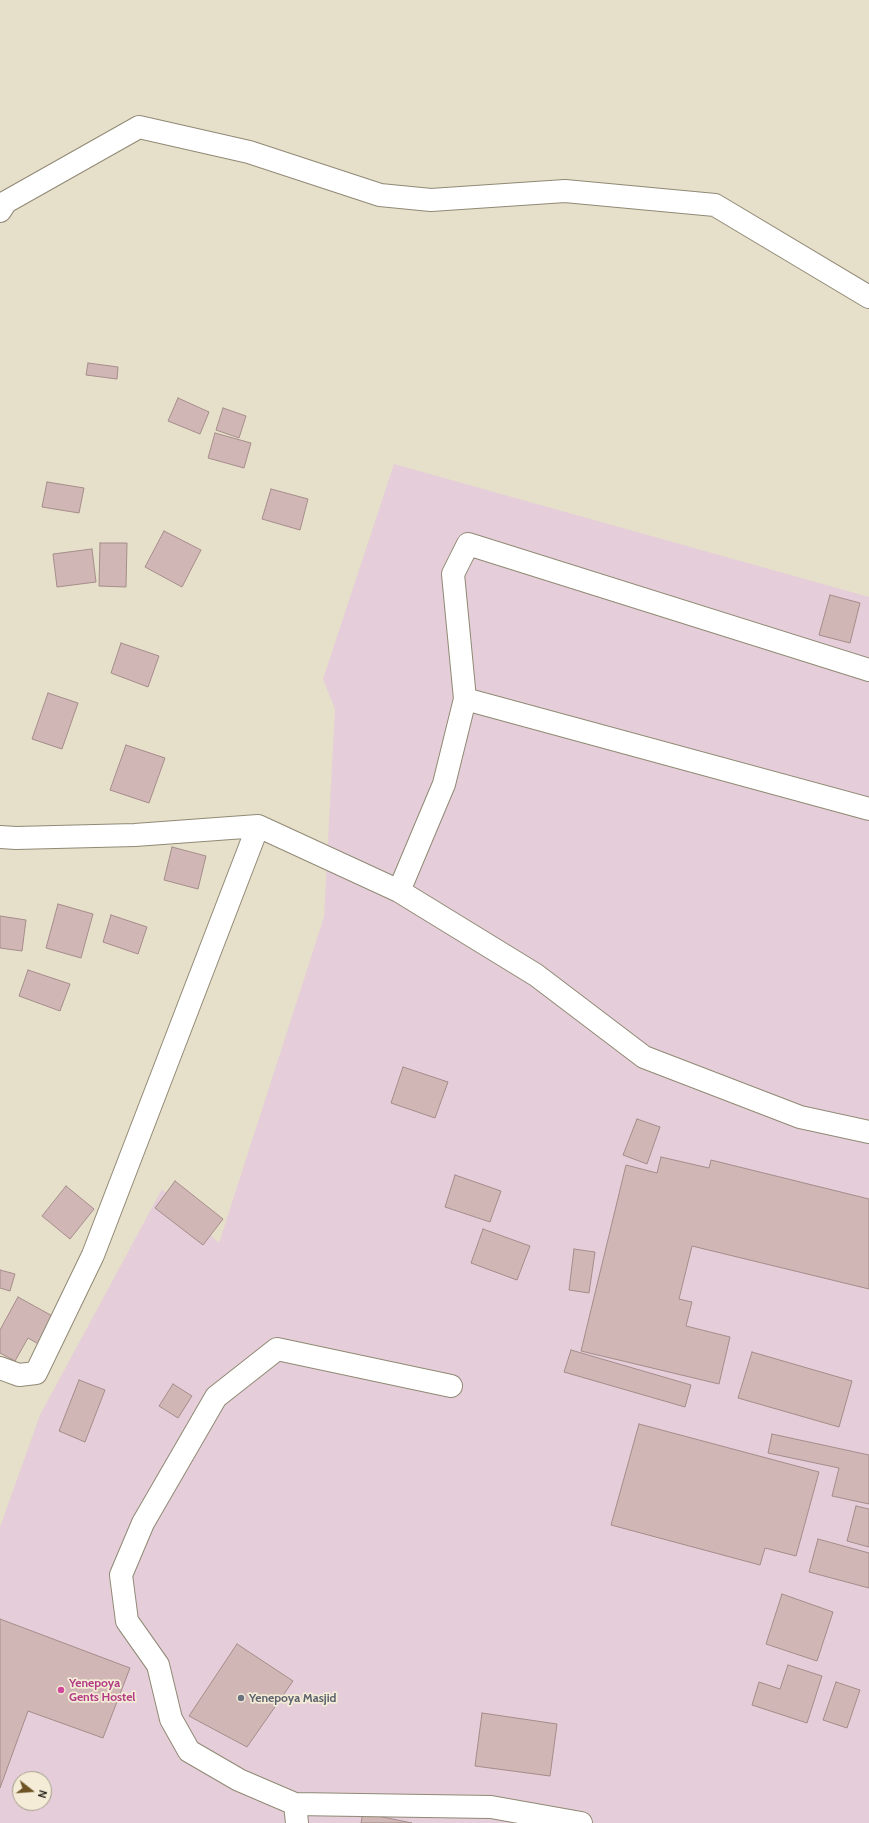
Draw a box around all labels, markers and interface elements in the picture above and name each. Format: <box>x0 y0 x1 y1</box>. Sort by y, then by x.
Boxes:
place label: Yenepoya Gents Hostel <box>69 1676 136 1704</box>
marker: Yenepoya Gents Hostel <box>56 1685 66 1695</box>
place label: Yenepoya Masjid <box>249 1691 336 1705</box>
marker: Yenepoya Masjid <box>236 1693 246 1703</box>
north arrow <box>12 1771 52 1811</box>
text: N <box>35 1788 50 1800</box>

